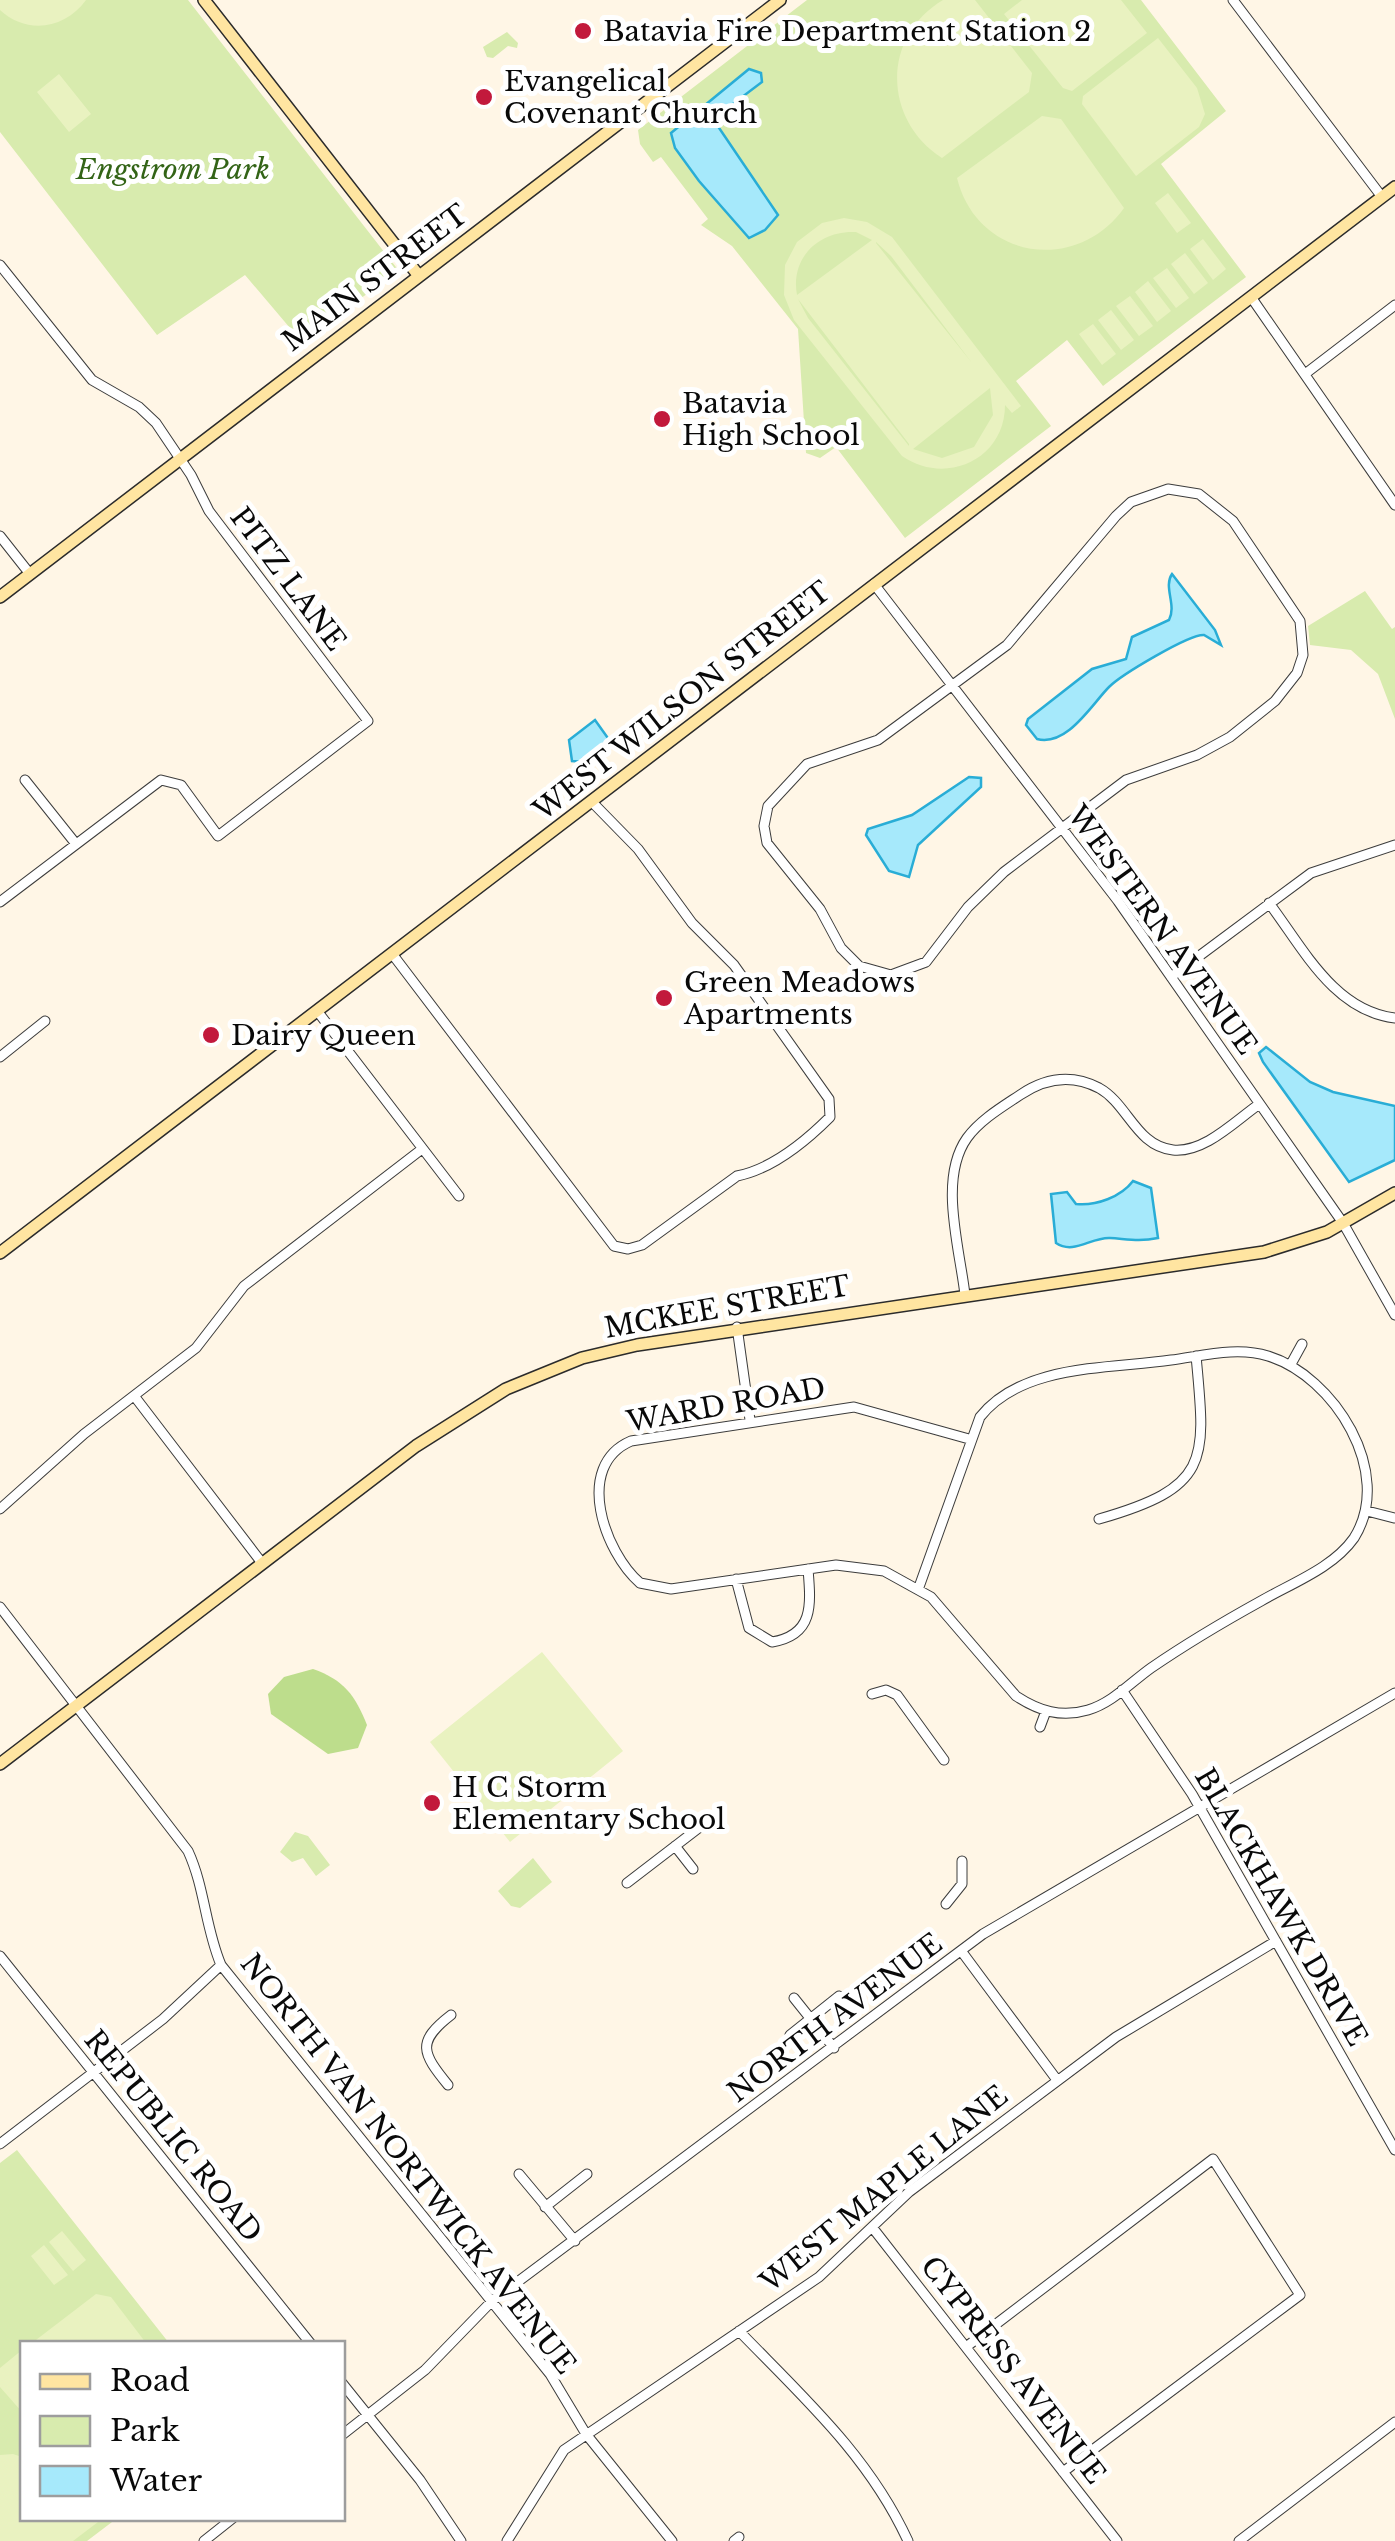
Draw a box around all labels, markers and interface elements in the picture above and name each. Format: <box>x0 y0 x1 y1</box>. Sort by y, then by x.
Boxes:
place label: Batavia Fire Department Station 2 <box>603 14 1091 49</box>
marker: Batavia Fire Department Station 2 <box>572 20 594 42</box>
place label: Evangelical Covenant Church <box>504 64 757 131</box>
marker: Evangelical Covenant Church <box>473 86 495 108</box>
park label: Engstrom Park <box>75 152 270 187</box>
street label: MAIN STREET <box>276 197 475 359</box>
place label: Batavia High School <box>682 386 860 453</box>
marker: Batavia High School <box>651 408 673 430</box>
street label: PITZ LANE <box>223 500 353 658</box>
street label: WEST WILSON STREET <box>526 574 838 829</box>
street label: WESTERN AVENUE <box>1059 798 1264 1061</box>
place label: Green Meadows Apartments <box>683 965 915 1032</box>
marker: Green Meadows Apartments <box>653 987 675 1009</box>
place label: Dairy Queen <box>231 1018 416 1053</box>
marker: Dairy Queen <box>200 1024 222 1046</box>
street label: MCKEE STREET <box>601 1268 853 1346</box>
street label: WARD ROAD <box>623 1370 828 1440</box>
street label: BLACKHAWK DRIVE <box>1187 1762 1375 2052</box>
place label: H C Storm Elementary School <box>452 1770 725 1837</box>
marker: H C Storm Elementary School <box>421 1792 443 1814</box>
street label: NORTH AVENUE <box>721 1926 949 2110</box>
street label: NORTH VAN NORTWICK AVENUE <box>233 1947 583 2381</box>
street label: REPUBLIC ROAD <box>77 2023 269 2249</box>
street label: WEST MAPLE LANE <box>752 2078 1015 2300</box>
street label: CYPRESS AVENUE <box>913 2249 1113 2491</box>
legend <box>20 2341 345 2521</box>
text: Road <box>110 2362 190 2399</box>
text: Park <box>110 2412 180 2449</box>
text: Water <box>109 2462 203 2499</box>

